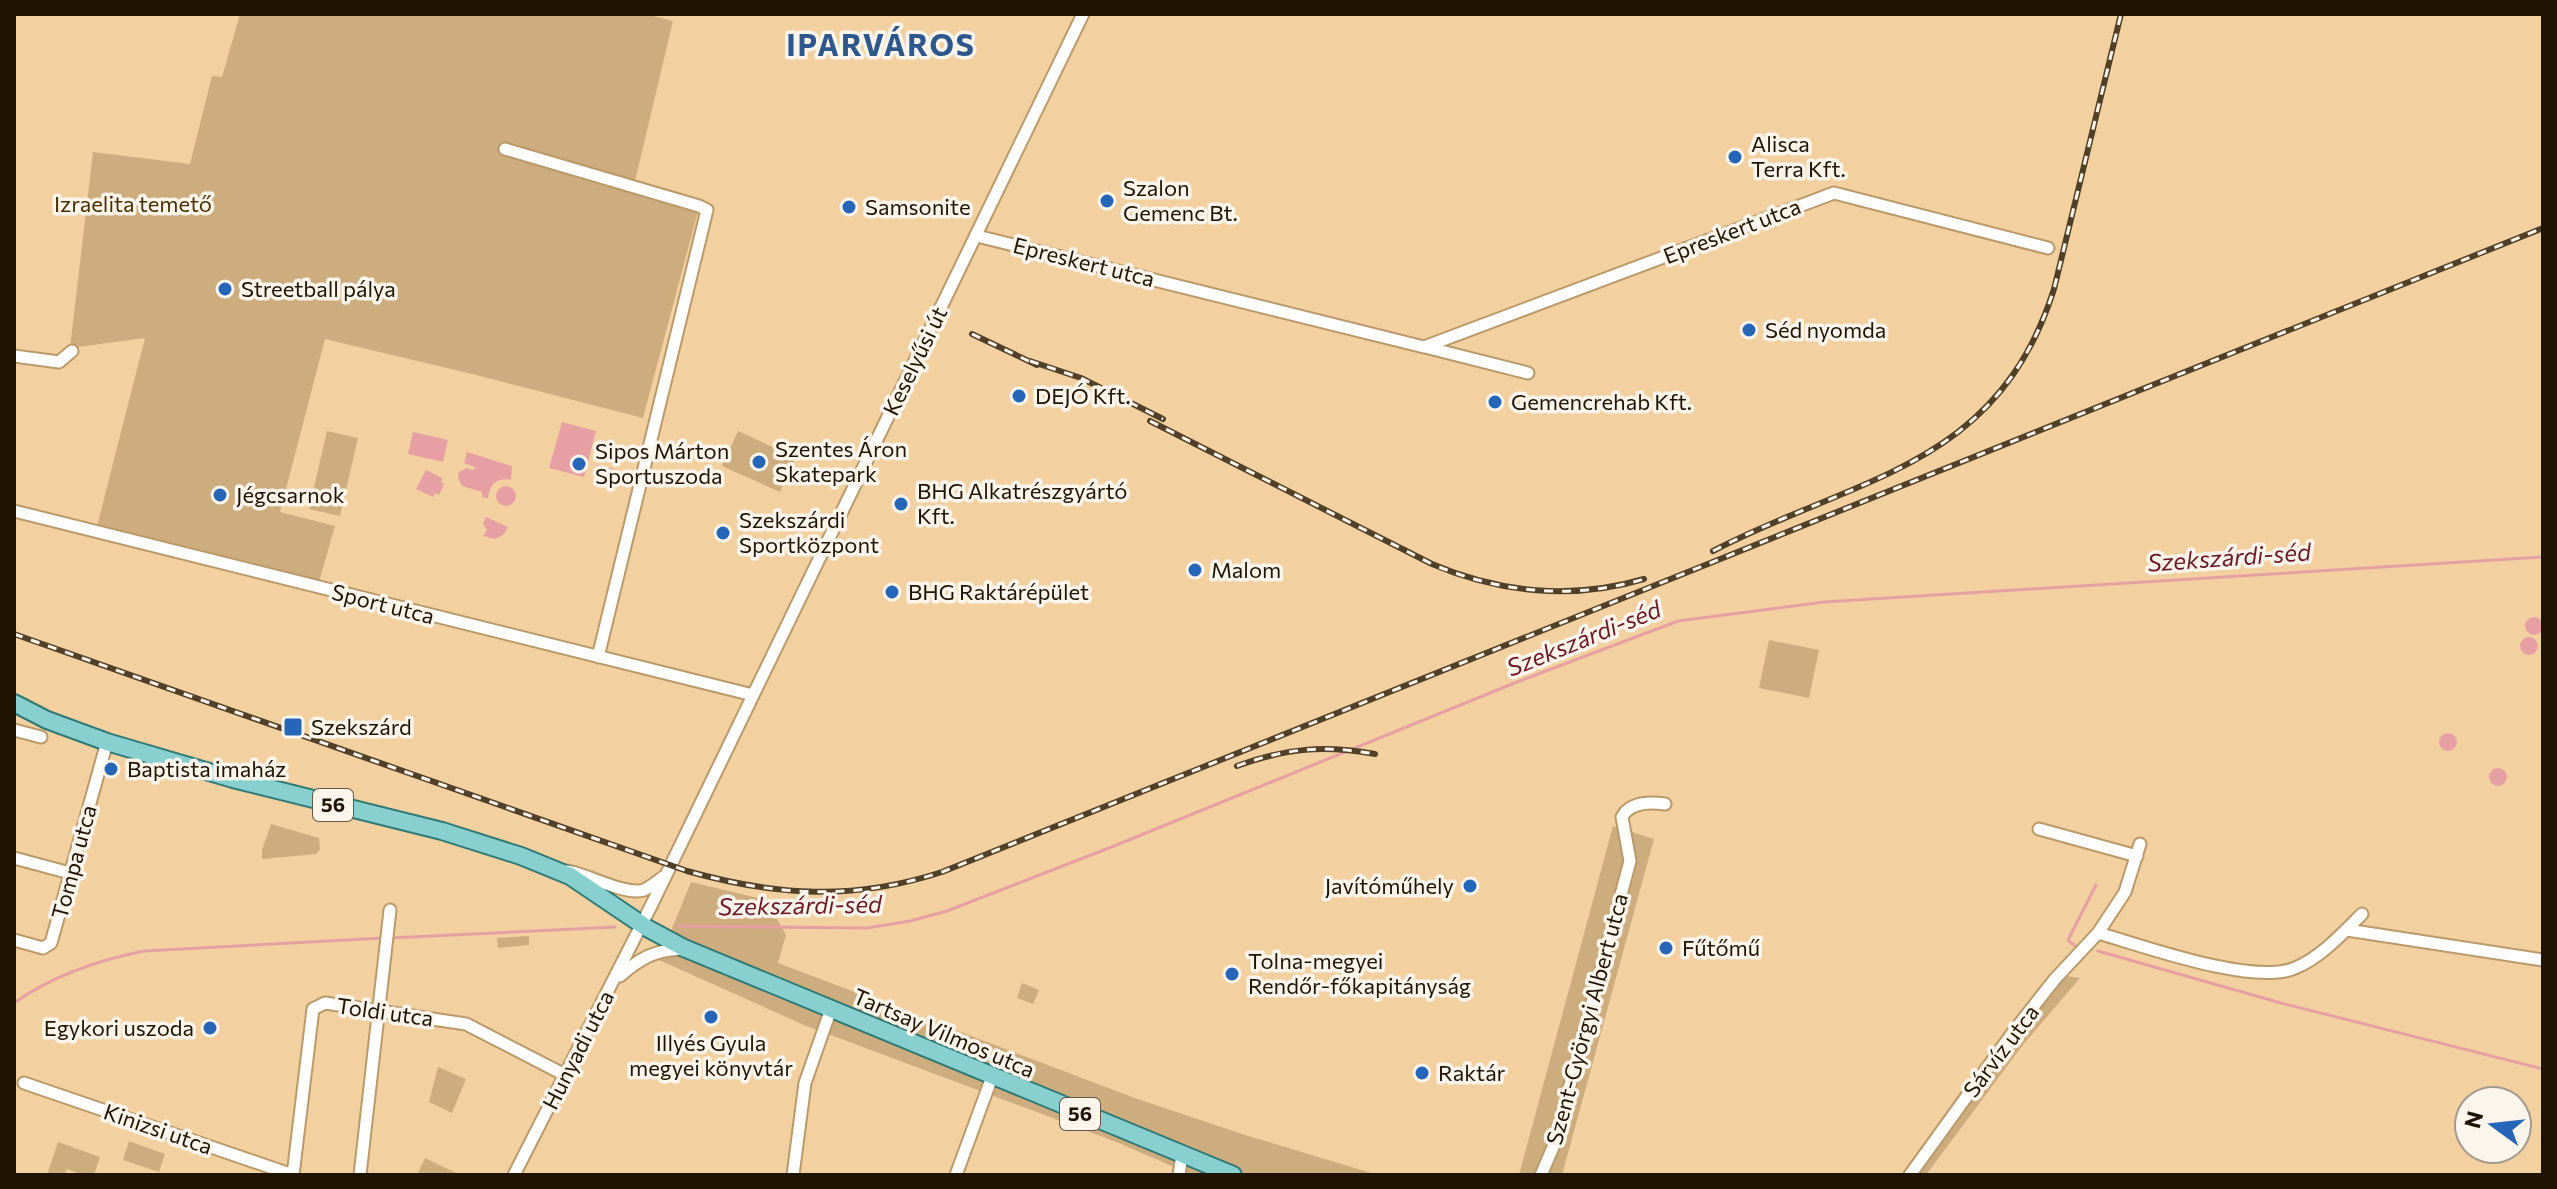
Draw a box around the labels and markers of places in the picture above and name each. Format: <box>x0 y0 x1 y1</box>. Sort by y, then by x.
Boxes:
place label: Alisca Terra Kft. <box>1751 130 1846 182</box>
marker: Alisca Terra Kft. <box>1726 148 1744 166</box>
place label: Szalon Gemenc Bt. <box>1123 174 1238 226</box>
marker: Szalon Gemenc Bt. <box>1098 192 1116 210</box>
place label: Samsonite <box>865 193 970 220</box>
marker: Samsonite <box>840 198 858 216</box>
place label: Streetball pálya <box>241 275 396 302</box>
marker: Streetball pálya <box>216 280 234 298</box>
place label: Séd nyomda <box>1765 316 1886 343</box>
marker: Séd nyomda <box>1740 321 1758 339</box>
place label: DEJÓ Kft. <box>1035 382 1131 409</box>
marker: DEJÓ Kft. <box>1010 387 1028 405</box>
place label: Gemencrehab Kft. <box>1511 388 1692 415</box>
marker: Gemencrehab Kft. <box>1486 393 1504 411</box>
place label: Szentes Áron Skatepark <box>775 435 907 487</box>
place label: Sipos Márton Sportuszoda <box>595 437 729 489</box>
marker: Szentes Áron Skatepark <box>750 453 768 471</box>
marker: Sipos Márton Sportuszoda <box>570 455 588 473</box>
place label: BHG Alkatrészgyártó Kft. <box>917 477 1128 529</box>
place label: Jégcsarnok <box>236 481 345 508</box>
marker: Jégcsarnok <box>211 486 229 504</box>
marker: BHG Alkatrészgyártó Kft. <box>892 495 910 513</box>
place label: Szekszárdi Sportközpont <box>739 506 879 558</box>
marker: Szekszárdi Sportközpont <box>714 524 732 542</box>
place label: Malom <box>1211 556 1281 583</box>
marker: Malom <box>1186 561 1204 579</box>
place label: BHG Raktárépület <box>908 578 1089 605</box>
marker: BHG Raktárépület <box>883 583 901 601</box>
place label: Szekszárd <box>311 713 412 740</box>
marker: Szekszárd <box>282 716 304 738</box>
place label: Baptista imaház <box>127 755 286 782</box>
marker: Baptista imaház <box>102 760 120 778</box>
place label: Javítóműhely <box>1325 872 1454 899</box>
marker: Javítóműhely <box>1461 877 1479 895</box>
place label: Fűtőmű <box>1682 934 1760 961</box>
marker: Fűtőmű <box>1657 939 1675 957</box>
place label: Tolna-megyei Rendőr-főkapitányság <box>1248 947 1471 999</box>
marker: Tolna-megyei Rendőr-főkapitányság <box>1223 965 1241 983</box>
marker: Illyés Gyula megyei könyvtár <box>702 1008 720 1026</box>
place label: Egykori uszoda <box>44 1014 194 1041</box>
marker: Egykori uszoda <box>201 1019 219 1037</box>
place label: Illyés Gyula megyei könyvtár <box>629 1029 793 1081</box>
place label: Raktár <box>1438 1059 1506 1086</box>
marker: Raktár <box>1413 1064 1431 1082</box>

